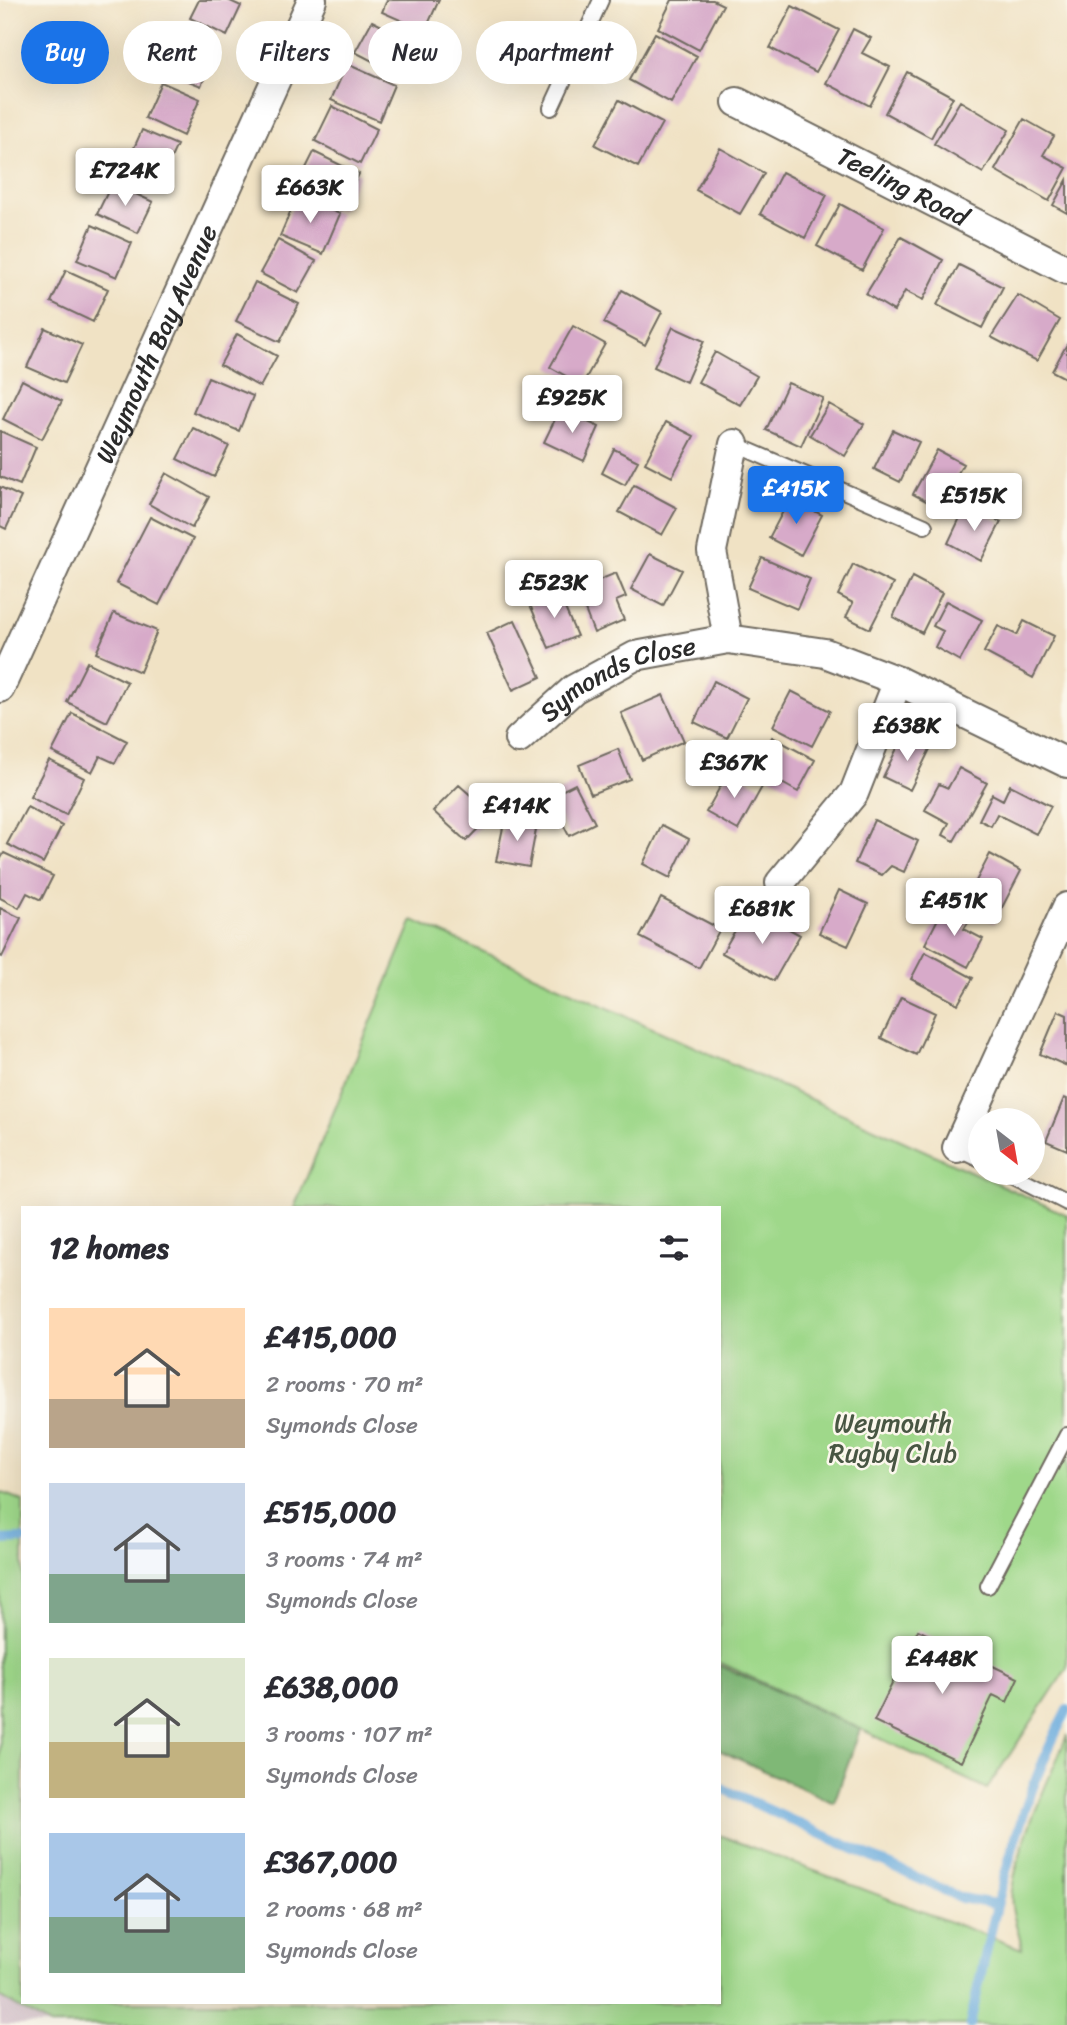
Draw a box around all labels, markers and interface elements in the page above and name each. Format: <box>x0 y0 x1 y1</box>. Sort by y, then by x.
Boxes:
chip: Buy <box>21 21 109 84</box>
chip: Rent <box>123 21 222 84</box>
chip: Filters <box>236 21 354 84</box>
chip: New <box>368 21 462 84</box>
chip: Apartment <box>476 21 637 84</box>
street label: Teeling Road <box>829 133 979 240</box>
pin: £724K <box>76 148 174 208</box>
text: £724K <box>92 150 158 191</box>
pin: £663K <box>261 166 359 225</box>
text: £663K <box>278 167 342 208</box>
street label: Weymouth Bay Avenue <box>82 217 230 471</box>
pin: £925K <box>523 376 621 435</box>
text: £925K <box>538 377 606 418</box>
pin: £415K <box>747 466 845 526</box>
text: £415K <box>764 468 828 509</box>
pin: £515K <box>925 474 1023 533</box>
text: £515K <box>942 475 1006 516</box>
pin: £523K <box>505 560 603 620</box>
text: £523K <box>521 562 587 603</box>
street label: Symonds Close <box>528 622 699 734</box>
pin: £638K <box>858 704 956 763</box>
text: £638K <box>874 705 940 746</box>
pin: £367K <box>685 740 783 800</box>
text: £367K <box>702 742 767 783</box>
pin: £414K <box>468 784 566 843</box>
text: £414K <box>485 785 549 826</box>
pin: £451K <box>905 878 1003 938</box>
text: £451K <box>922 880 986 921</box>
pin: £681K <box>713 886 811 946</box>
text: £681K <box>731 888 793 929</box>
north arrow <box>968 1108 1045 1185</box>
map controls <box>968 1108 1045 1185</box>
text: 12 homes <box>49 1221 169 1275</box>
icon: filters <box>655 1229 693 1267</box>
text: £415,000 <box>266 1310 397 1364</box>
icon: home <box>105 1336 189 1420</box>
text: 2 rooms · 70 m² <box>266 1364 424 1405</box>
park label: Weymouth Rugby Club <box>829 1400 957 1476</box>
text: Symonds Close <box>266 1405 418 1446</box>
text: £515,000 <box>266 1485 396 1539</box>
icon: home <box>105 1511 189 1595</box>
text: 3 rooms · 74 m² <box>266 1539 423 1580</box>
text: Symonds Close <box>266 1580 418 1621</box>
pin: £448K <box>893 1636 991 1696</box>
text: £448K <box>908 1638 976 1679</box>
text: £638,000 <box>266 1660 398 1714</box>
icon: home <box>105 1686 189 1770</box>
text: 3 rooms · 107 m² <box>266 1714 433 1755</box>
text: Symonds Close <box>266 1755 418 1796</box>
text: £367,000 <box>266 1835 398 1889</box>
icon: home <box>105 1861 189 1945</box>
text: 2 rooms · 68 m² <box>266 1889 423 1930</box>
text: Symonds Close <box>266 1930 418 1971</box>

